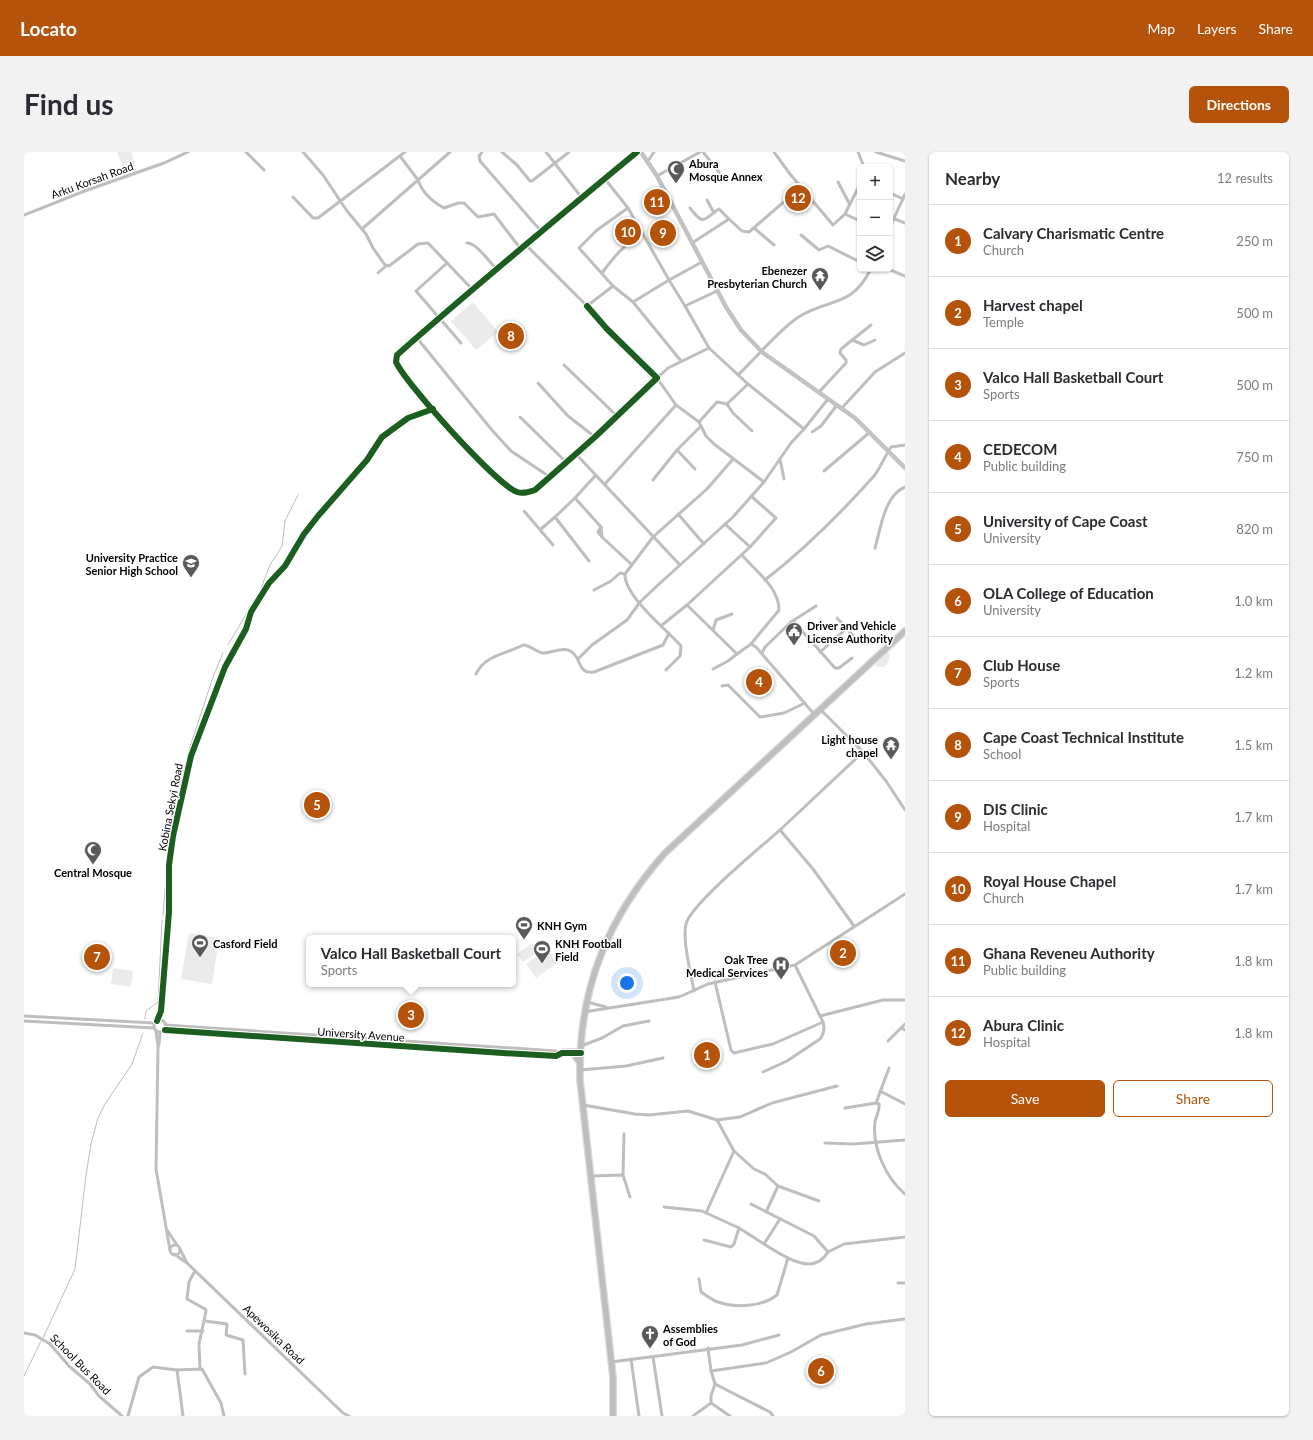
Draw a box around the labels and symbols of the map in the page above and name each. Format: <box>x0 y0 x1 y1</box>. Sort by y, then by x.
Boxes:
place label: Abura Mosque Annex <box>688 157 763 183</box>
street label: Arku Korsah Road <box>49 159 135 201</box>
mosque icon: Abura Mosque Annex <box>666 159 686 184</box>
pin: 12 <box>785 183 811 213</box>
pin: 11 <box>644 187 670 217</box>
pin: 10 <box>615 217 641 247</box>
pin: 9 <box>650 218 676 248</box>
place label: Ebenezer Presbyterian Church <box>707 264 808 290</box>
temple icon: Ebenezer Presbyterian Church <box>810 266 830 291</box>
pin: 8 <box>498 321 524 351</box>
place label: University Practice Senior High School <box>85 551 178 577</box>
school or university icon: University Practice Senior High School <box>181 553 201 578</box>
place label: Driver and Vehicle License Authority <box>807 619 896 645</box>
public building icon: Driver and Vehicle License Authority <box>784 621 804 646</box>
pin: 4 <box>746 667 772 697</box>
place label: Light house chapel <box>821 733 878 759</box>
temple icon: Light house chapel <box>881 735 901 760</box>
street label: Kobina Sekyi Road <box>155 762 185 852</box>
pin: 5 <box>304 790 330 820</box>
mosque icon: Central Mosque <box>83 840 103 865</box>
place label: Central Mosque <box>54 866 132 879</box>
sports icon: KNH Gym <box>514 915 534 940</box>
place label: KNH Gym <box>537 919 587 932</box>
sports icon: Casford Field <box>190 933 210 958</box>
place label: Casford Field <box>213 937 278 950</box>
place label: KNH Football Field <box>555 937 622 963</box>
pin: 2 <box>830 938 856 968</box>
sports icon: KNH Football Field <box>532 939 552 964</box>
pin: 7 <box>84 942 110 972</box>
place label: Oak Tree Medical Services <box>686 953 768 979</box>
hospital icon: Oak Tree Medical Services <box>771 955 791 980</box>
your location <box>617 973 637 993</box>
pin: 3 <box>398 1000 424 1030</box>
street label: University Avenue <box>317 1024 405 1044</box>
pin: 1 <box>694 1040 720 1070</box>
street label: Apewosika Road <box>241 1302 307 1366</box>
place label: Assemblies of God <box>662 1322 718 1348</box>
church icon: Assemblies of God <box>640 1324 660 1349</box>
street label: School Bus Road <box>48 1331 114 1397</box>
pin: 6 <box>808 1356 834 1386</box>

